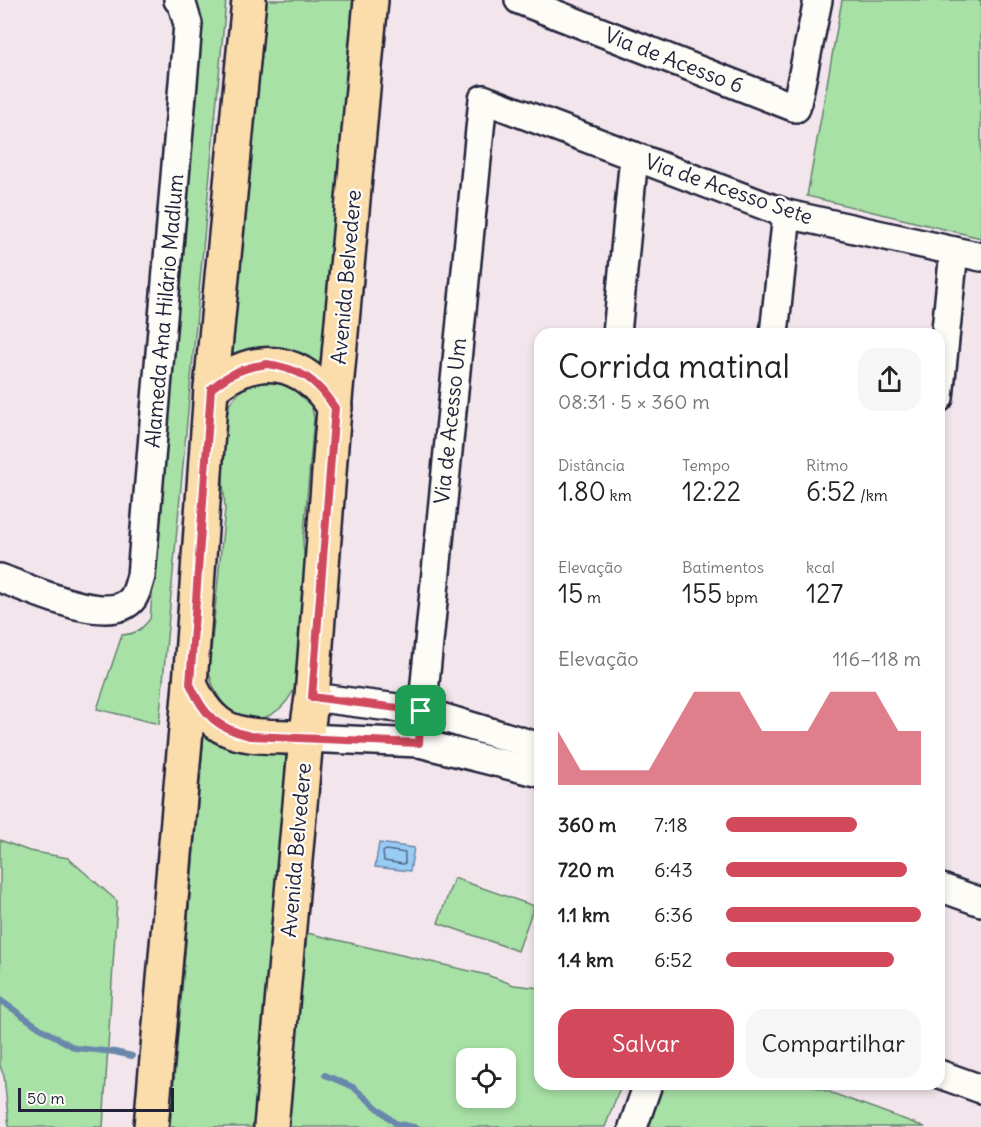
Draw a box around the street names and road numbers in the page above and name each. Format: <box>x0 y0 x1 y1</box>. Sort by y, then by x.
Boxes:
street label: Via de Acesso 6 <box>601 21 747 99</box>
street label: Via de Acesso Sete <box>642 148 816 230</box>
street label: Alameda Ana Hilário Madlum <box>139 173 189 449</box>
street label: Avenida Belvedere <box>325 189 367 365</box>
street label: Via de Acesso Um <box>428 337 472 505</box>
street label: Avenida Belvedere <box>275 762 317 938</box>

